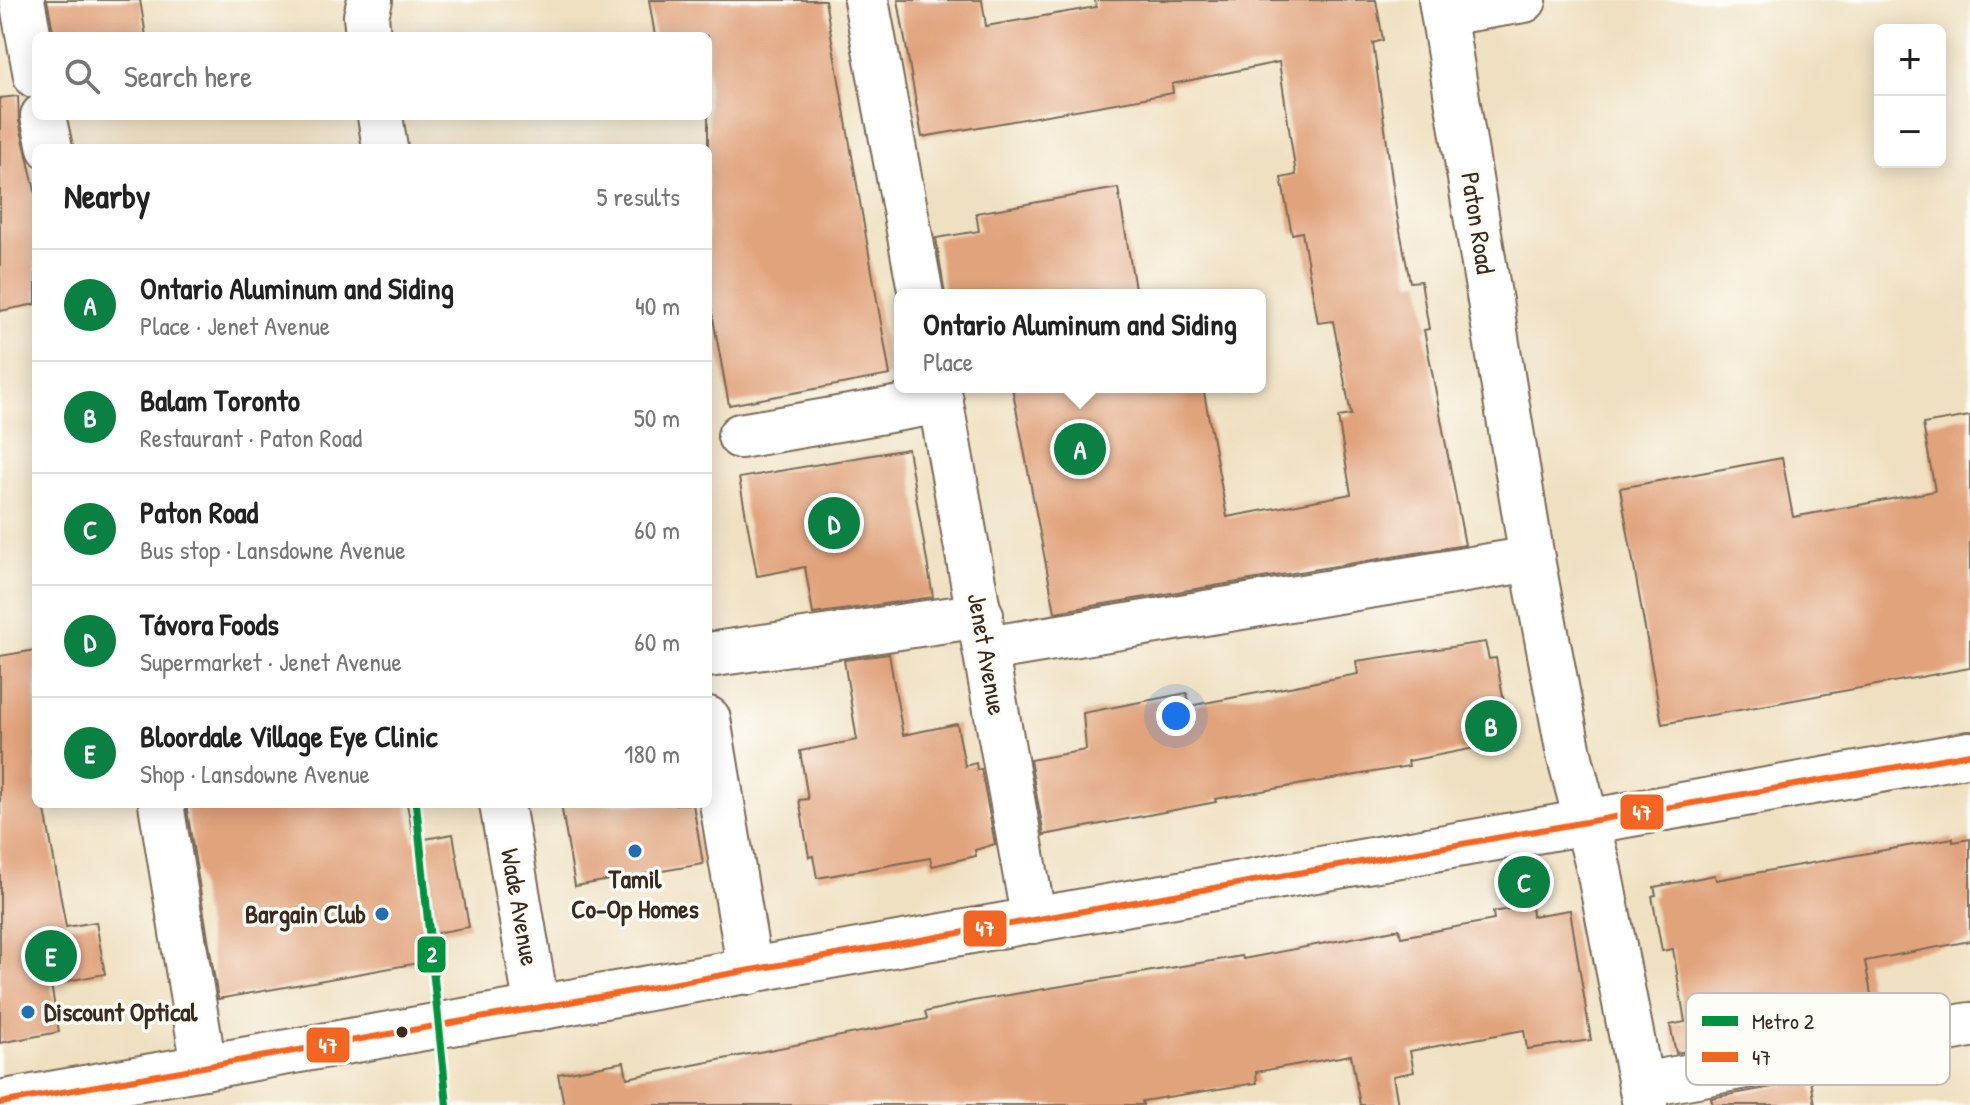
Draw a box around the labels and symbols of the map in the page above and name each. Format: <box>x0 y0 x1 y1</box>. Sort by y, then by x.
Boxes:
street label: Paton Road <box>1453 170 1504 276</box>
pin: A <box>1054 419 1106 479</box>
pin: D <box>808 493 860 553</box>
street label: Jenet Avenue <box>960 590 1015 717</box>
your location <box>1156 696 1196 736</box>
pin: B <box>1465 696 1517 756</box>
line badge: 47 <box>1619 793 1665 831</box>
text: 47 <box>1632 797 1652 827</box>
marker: Tamil Co-Op Homes <box>626 842 644 860</box>
street label: Wade Avenue <box>493 845 548 968</box>
pin: C <box>1498 852 1550 912</box>
place label: Tamil Co-Op Homes <box>571 861 699 927</box>
place label: Bargain Club <box>245 896 366 932</box>
marker: Bargain Club <box>373 905 391 923</box>
line badge: 47 <box>962 909 1008 948</box>
text: 47 <box>975 913 995 943</box>
pin: E <box>25 926 77 986</box>
line badge: 2 <box>416 935 447 974</box>
text: 2 <box>427 939 438 969</box>
legend <box>1686 993 1950 1085</box>
place label: Discount Optical <box>44 994 198 1030</box>
marker: Discount Optical <box>19 1003 37 1021</box>
text: Metro 2 <box>1752 1006 1815 1036</box>
unlabelled marker <box>394 1024 410 1040</box>
line badge: 47 <box>305 1026 351 1064</box>
text: 47 <box>318 1030 338 1060</box>
text: 47 <box>1752 1042 1771 1072</box>

